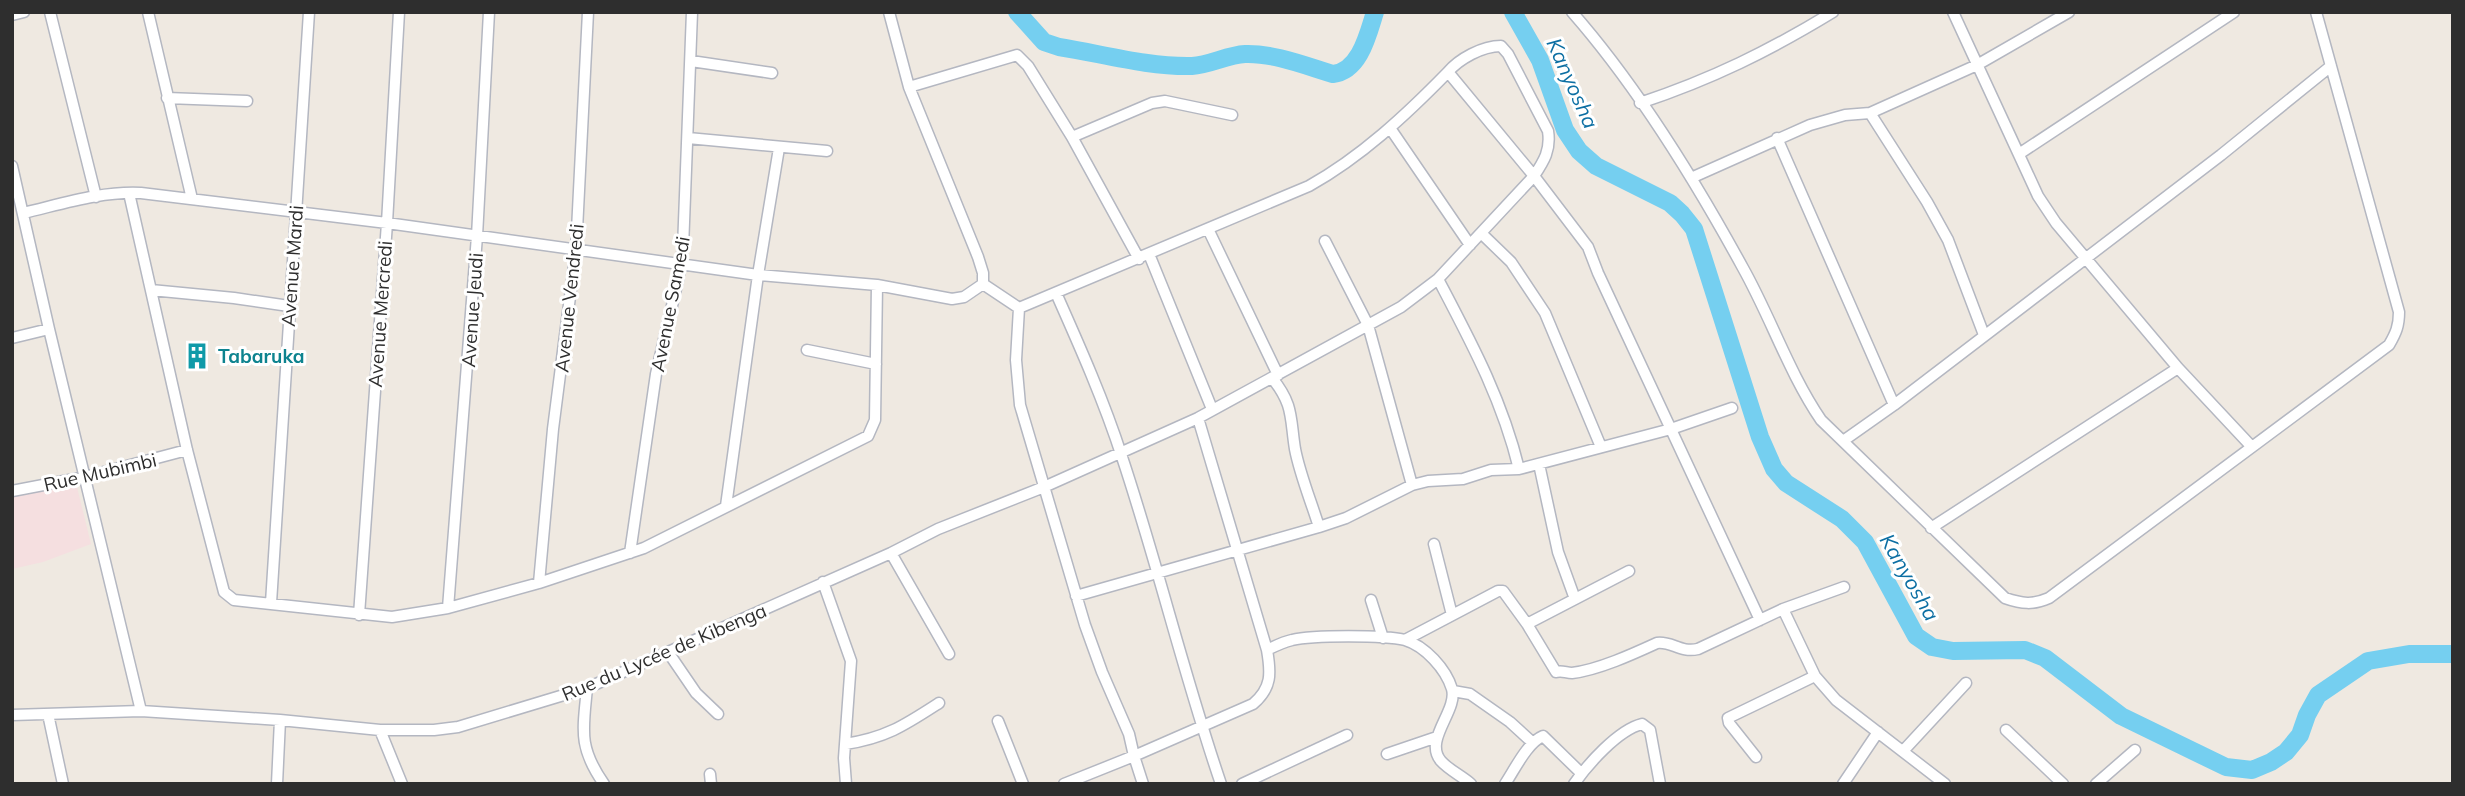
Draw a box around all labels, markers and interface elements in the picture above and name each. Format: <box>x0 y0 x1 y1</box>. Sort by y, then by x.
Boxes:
water label: Kanyosha <box>1542 34 1604 132</box>
street label: Avenue Mardi <box>276 205 308 327</box>
street label: Avenue Vendredi <box>549 223 589 373</box>
street label: Avenue Samedi <box>645 234 695 374</box>
street label: Avenue Mercredi <box>363 240 397 388</box>
street label: Avenue Jeudi <box>456 252 488 368</box>
building icon: Tabaruka <box>182 341 212 371</box>
place label: Tabaruka <box>218 344 305 368</box>
street label: Rue Mubimbi <box>41 447 159 497</box>
water label: Kanyosha <box>1875 529 1945 625</box>
street label: Rue du Lycée de Kibenga <box>558 598 770 706</box>

